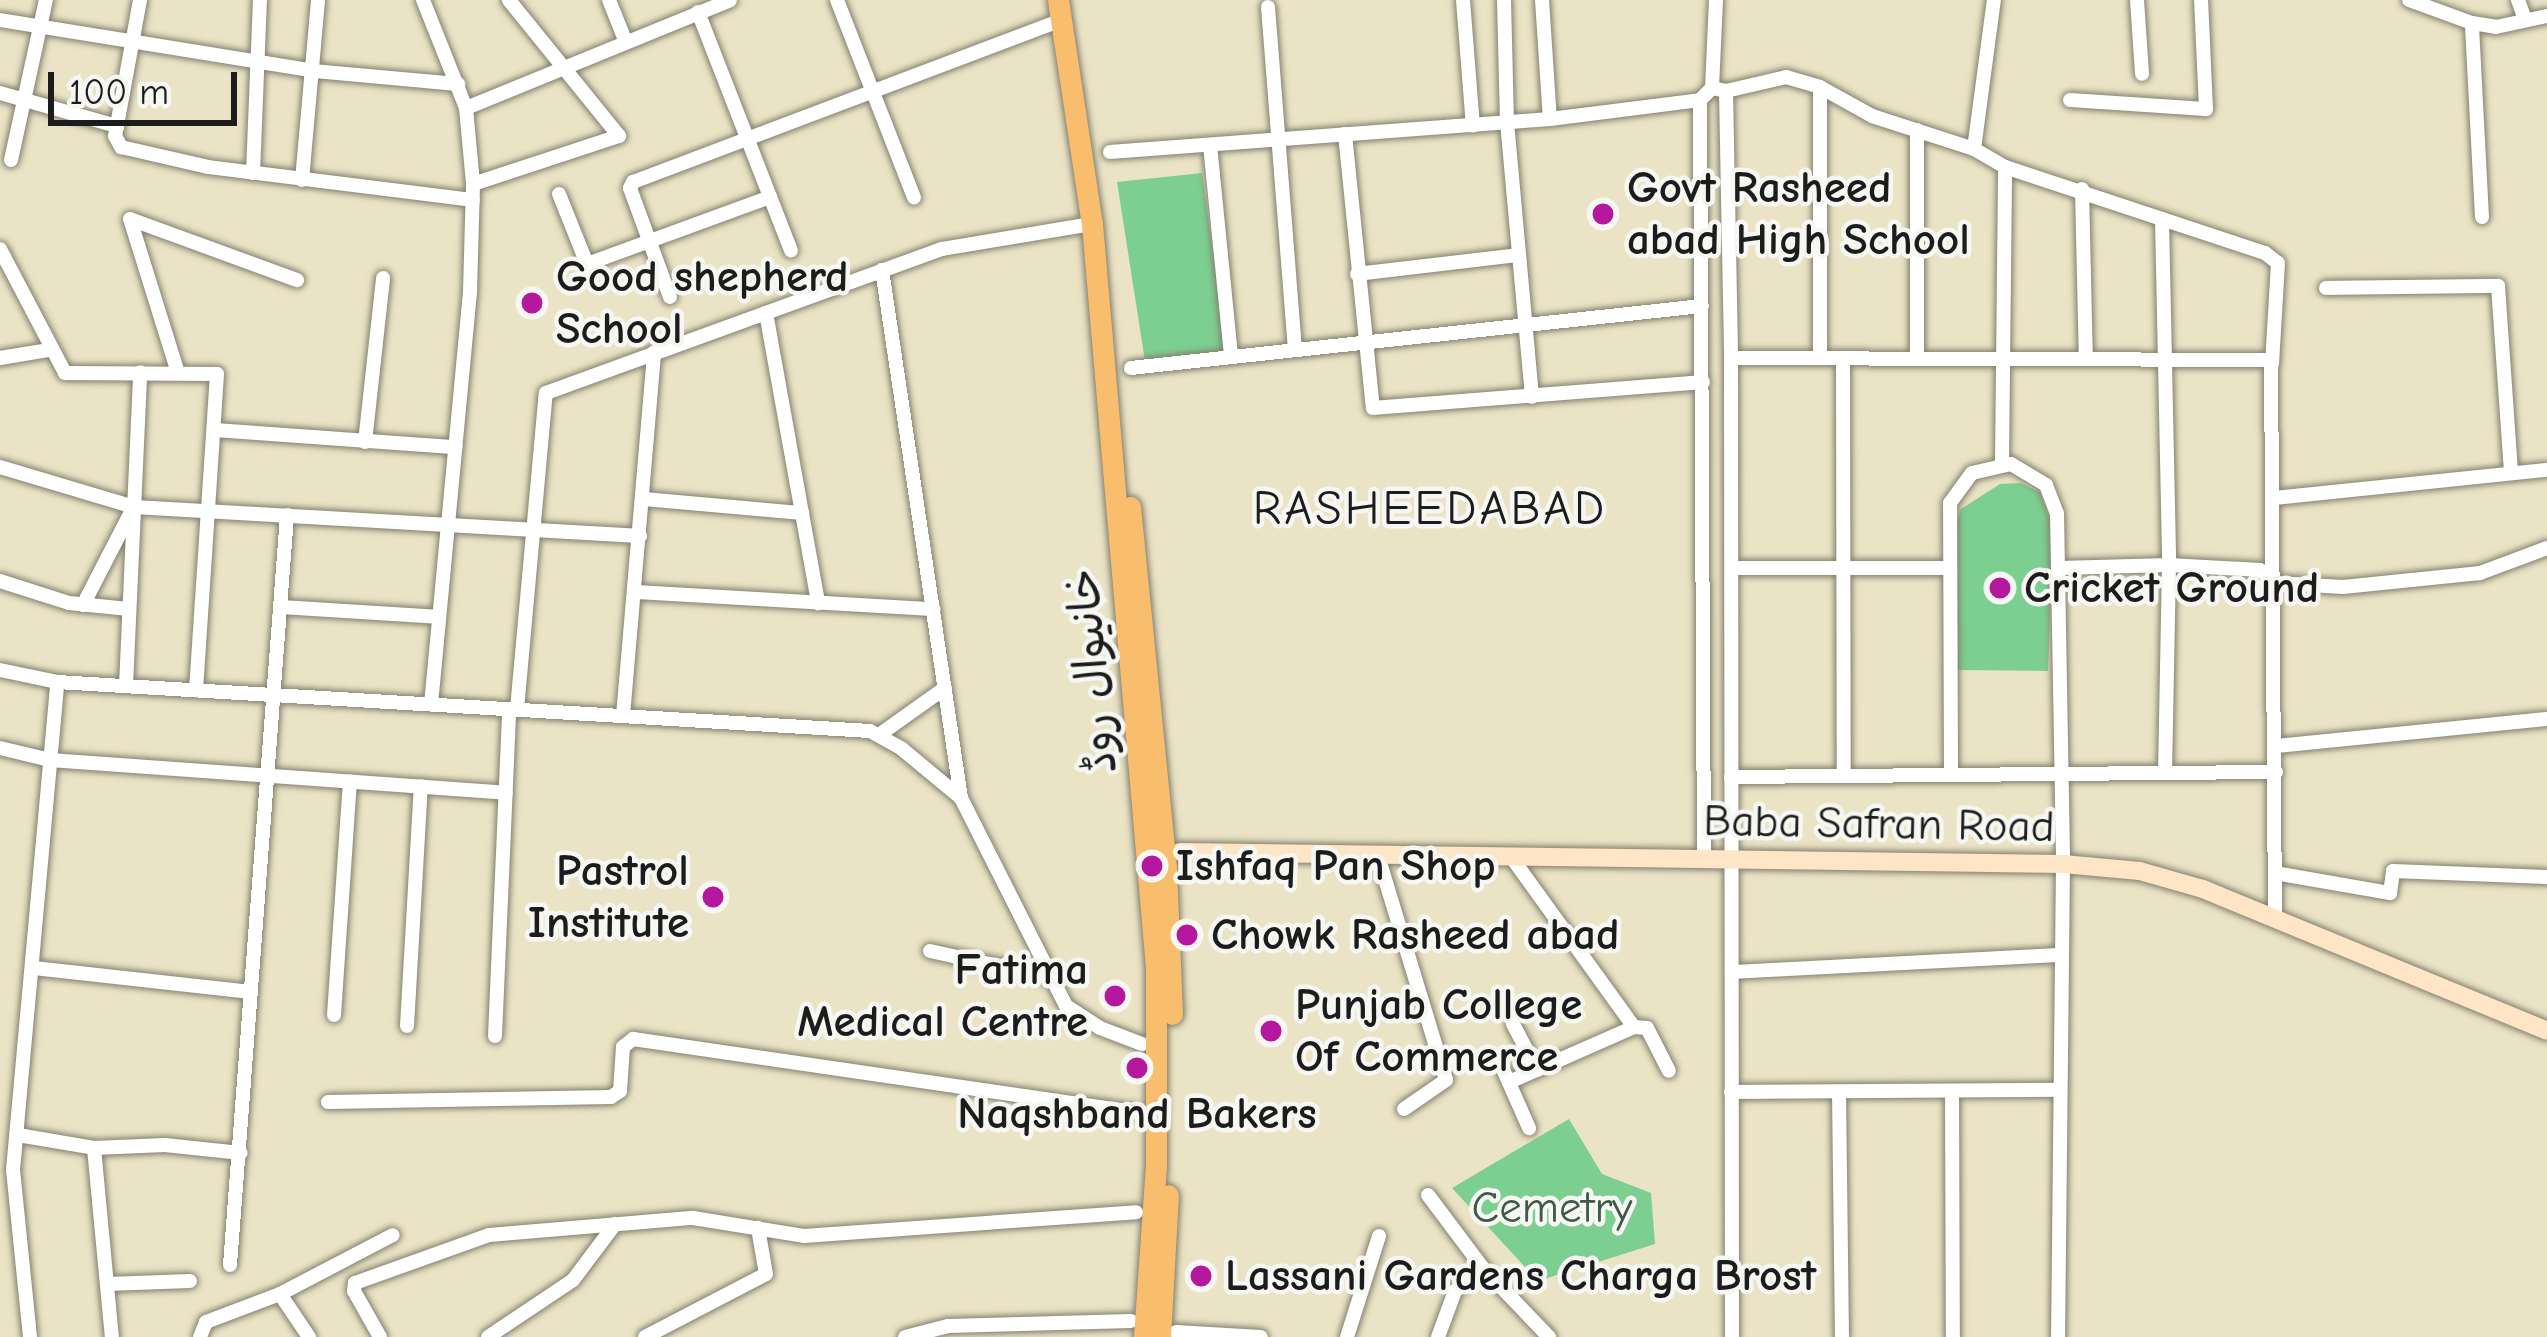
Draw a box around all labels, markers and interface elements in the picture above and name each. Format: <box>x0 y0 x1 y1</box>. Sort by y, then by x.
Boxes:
scale bar <box>54 48 243 122</box>
text: 100 m <box>69 72 169 113</box>
place label: Govt Rasheed abad High School <box>1627 161 1970 267</box>
marker: Govt Rasheed abad High School <box>1590 201 1616 227</box>
place label: Good shepherd School <box>556 250 848 356</box>
marker: Good shepherd School <box>519 290 545 316</box>
district label: RASHEEDABAD <box>1253 480 1607 538</box>
place label: Cricket Ground <box>2024 561 2319 615</box>
street label: خانیوال روڈ <box>1056 566 1128 776</box>
marker: Cricket Ground <box>1987 575 2013 601</box>
street label: Baba Safran Road <box>1703 794 2055 854</box>
place label: Ishfaq Pan Shop <box>1176 839 1496 893</box>
place label: Pastrol Institute <box>528 844 689 950</box>
marker: Ishfaq Pan Shop <box>1139 853 1165 879</box>
marker: Pastrol Institute <box>700 884 726 910</box>
place label: Chowk Rasheed abad <box>1211 908 1619 962</box>
marker: Chowk Rasheed abad <box>1174 922 1200 948</box>
place label: Fatima Medical Centre <box>797 943 1088 1049</box>
place label: Punjab College Of Commerce <box>1295 978 1582 1084</box>
marker: Fatima Medical Centre <box>1099 980 1131 1012</box>
marker: Punjab College Of Commerce <box>1258 1018 1284 1044</box>
marker: Naqshband Bakers <box>1124 1055 1150 1081</box>
place label: Naqshband Bakers <box>957 1087 1317 1141</box>
park label: Cemetry <box>1472 1181 1632 1235</box>
place label: Lassani Gardens Charga Brost <box>1225 1249 1816 1303</box>
marker: Lassani Gardens Charga Brost <box>1188 1263 1214 1289</box>

